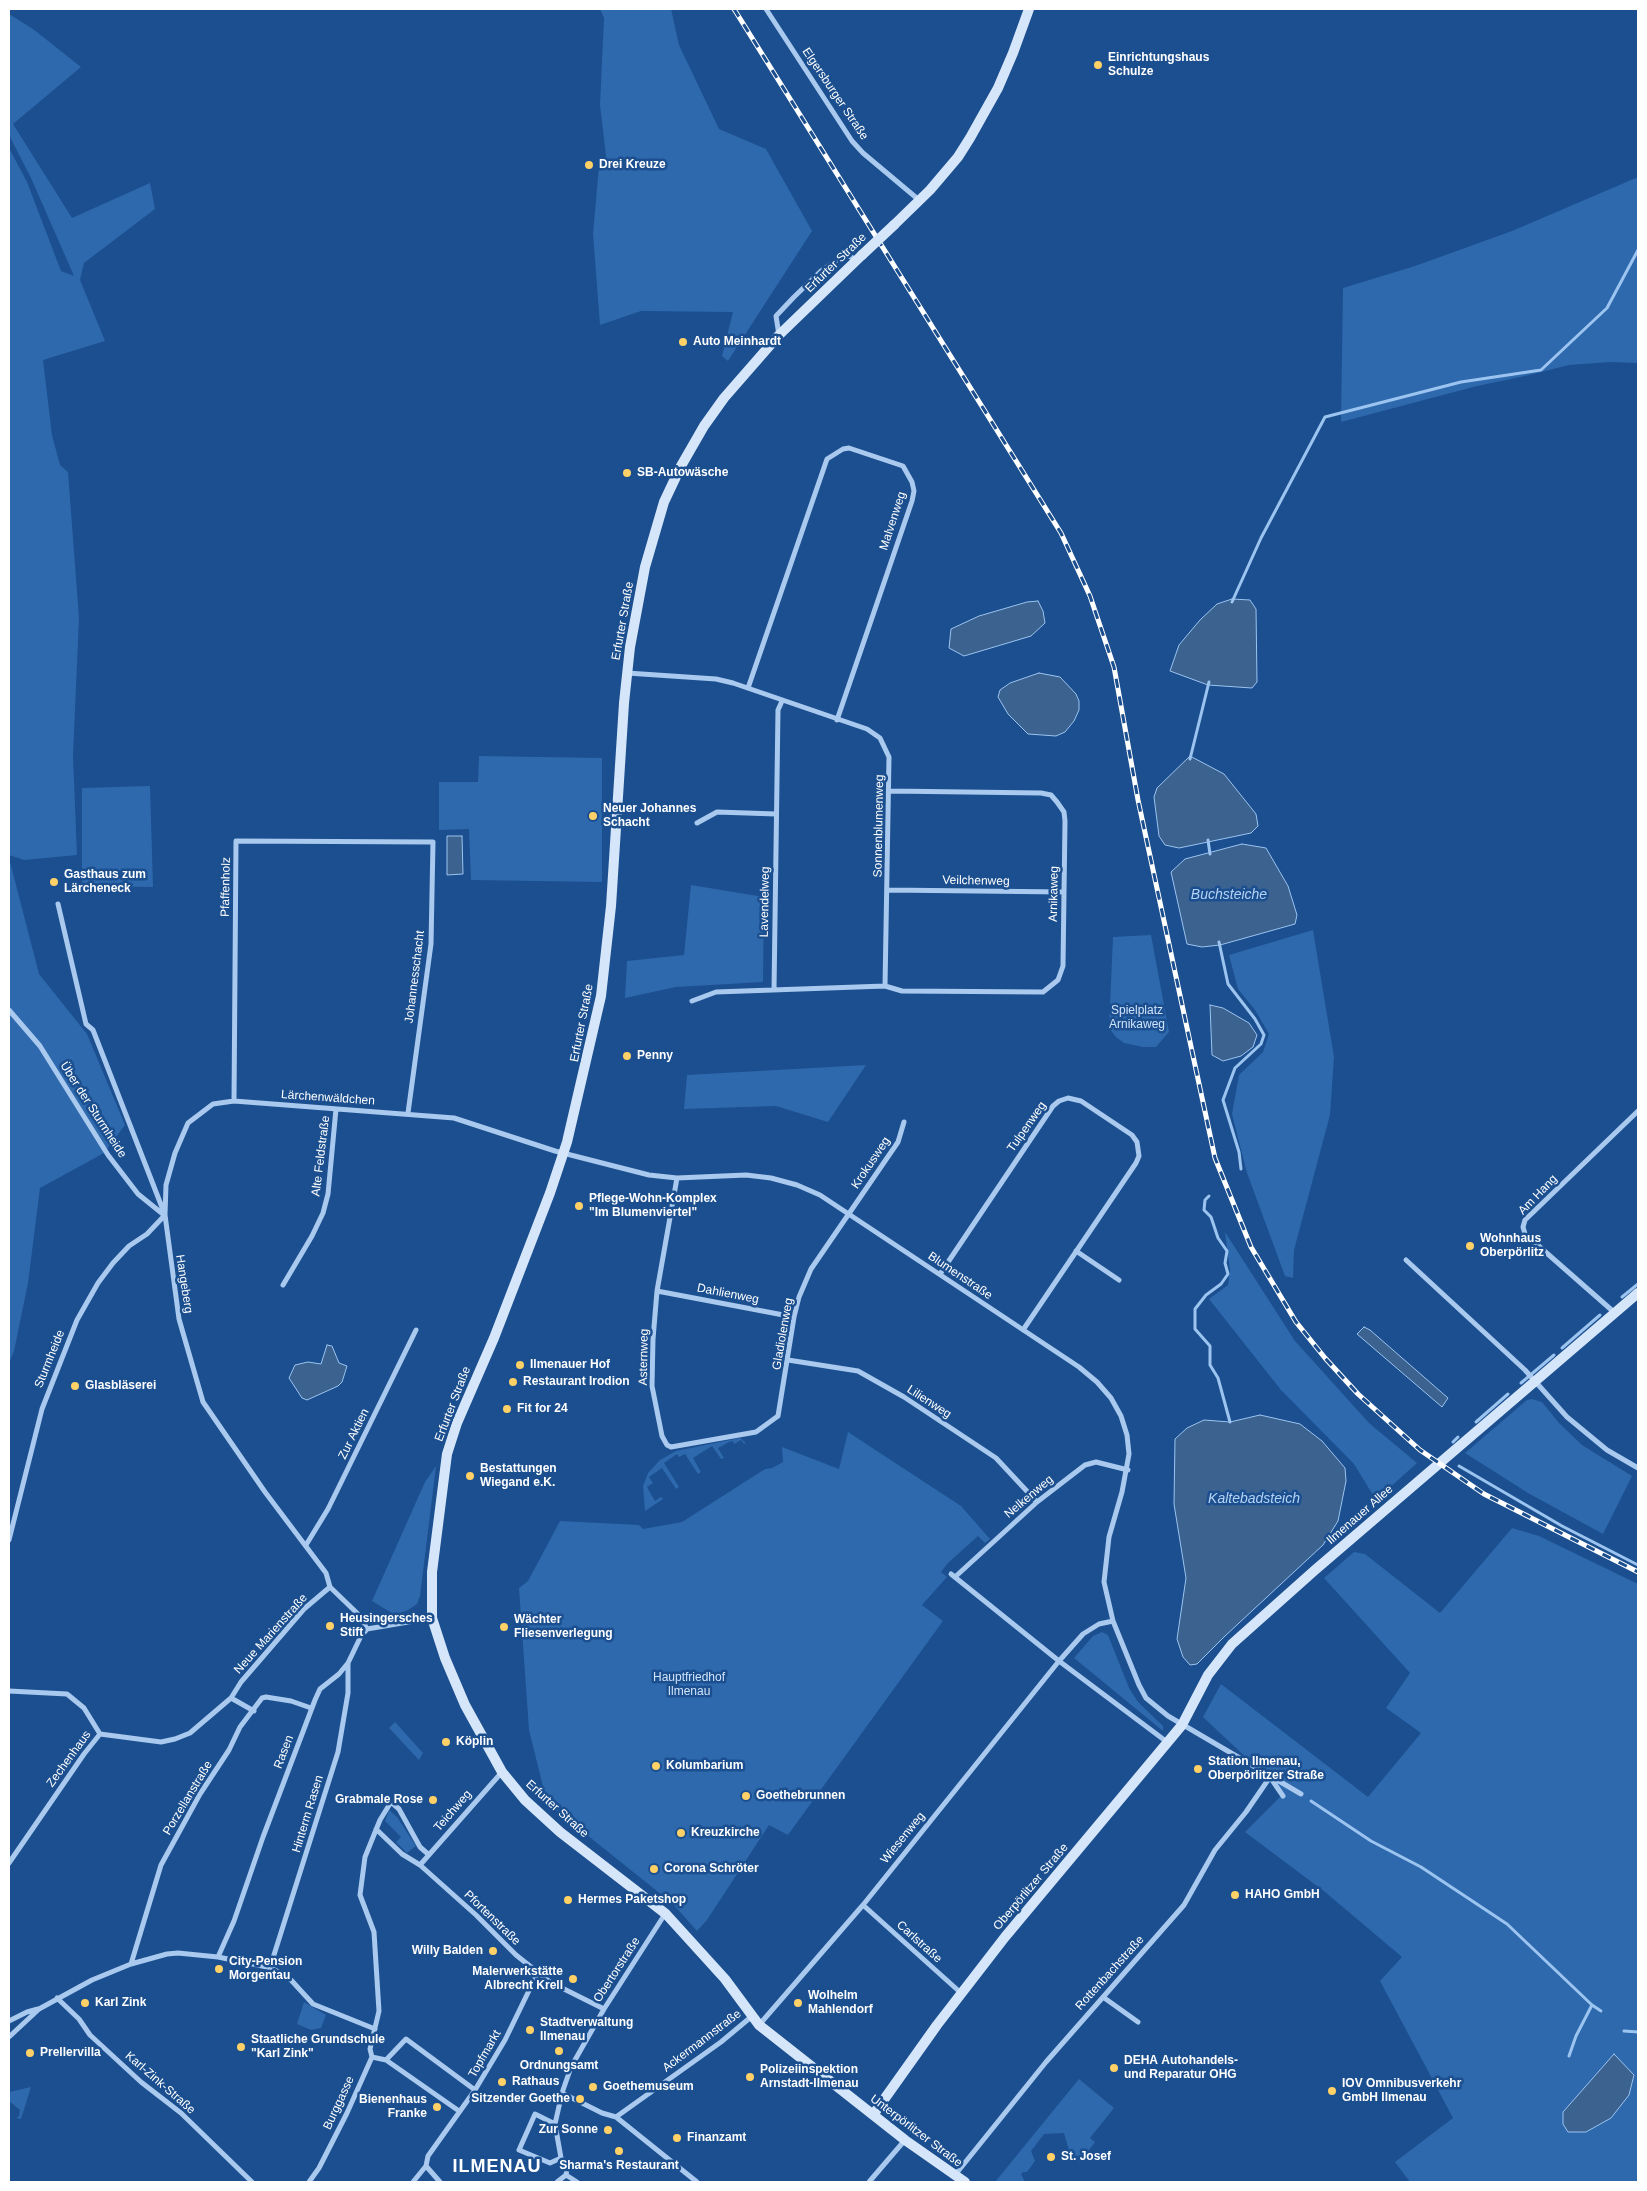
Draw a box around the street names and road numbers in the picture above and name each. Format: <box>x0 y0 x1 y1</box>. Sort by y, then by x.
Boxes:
street label: Elgersburger Straße <box>799 45 871 143</box>
street label: Erfurter Straße <box>802 230 870 296</box>
street label: Malvenweg <box>877 490 909 552</box>
street label: Erfurter Straße <box>609 581 637 661</box>
street label: Sonnenblumenweg <box>871 775 887 877</box>
street label: Pfaffenholz <box>218 857 234 917</box>
street label: Arnikaweg <box>1046 866 1062 922</box>
street label: Lavendelweg <box>757 867 773 937</box>
street label: Veilchenweg <box>942 873 1010 889</box>
street label: Johannesschacht <box>402 930 428 1024</box>
street label: Erfurter Straße <box>567 983 597 1063</box>
street label: Über der Sturmheide <box>57 1059 129 1161</box>
street label: Lärchenwäldchen <box>281 1088 375 1108</box>
street label: Tulpenweg <box>1004 1099 1050 1155</box>
street label: Alte Feldstraße <box>309 1115 333 1197</box>
street label: Krokusweg <box>848 1134 894 1192</box>
street label: Am Hang <box>1515 1172 1561 1218</box>
street label: Blumenstraße <box>925 1249 995 1303</box>
street label: Hangeberg <box>172 1254 196 1314</box>
street label: Dahlienweg <box>696 1281 760 1307</box>
street label: Gladiolenweg <box>770 1297 796 1371</box>
street label: Sturmheide <box>32 1328 68 1390</box>
street label: Asternweg <box>636 1329 652 1385</box>
street label: Erfurter Straße <box>432 1364 474 1444</box>
street label: Lilienweg <box>904 1382 954 1422</box>
street label: Zur Aktien <box>336 1406 372 1462</box>
street label: Nelkenweg <box>1002 1472 1056 1522</box>
street label: Ilmenauer Allee <box>1324 1482 1396 1548</box>
street label: Neue Marienstraße <box>231 1591 311 1677</box>
street label: Zechenhaus <box>44 1728 94 1790</box>
street label: Rasen <box>271 1733 297 1771</box>
street label: Porzellanstraße <box>160 1758 216 1838</box>
street label: Hinterm Rasen <box>289 1774 327 1854</box>
street label: Erfurter Straße <box>523 1777 591 1841</box>
street label: Teichweg <box>431 1787 475 1835</box>
street label: Wiesenweg <box>878 1809 928 1867</box>
street label: Oberpörlitzer Straße <box>991 1841 1071 1933</box>
street label: Pfortenstraße <box>461 1888 523 1948</box>
street label: Carlstraße <box>893 1918 945 1966</box>
street label: Rottenbachstraße <box>1073 1933 1147 2013</box>
street label: Obertorstraße <box>591 1935 643 2005</box>
street label: Ackermannstraße <box>660 2007 744 2075</box>
street label: Topfmarkt <box>466 2028 504 2080</box>
street label: Karl-Zink-Straße <box>122 2049 198 2117</box>
street label: Burggasse <box>320 2074 358 2132</box>
street label: Unterpörlitzer Straße <box>867 2092 965 2170</box>

